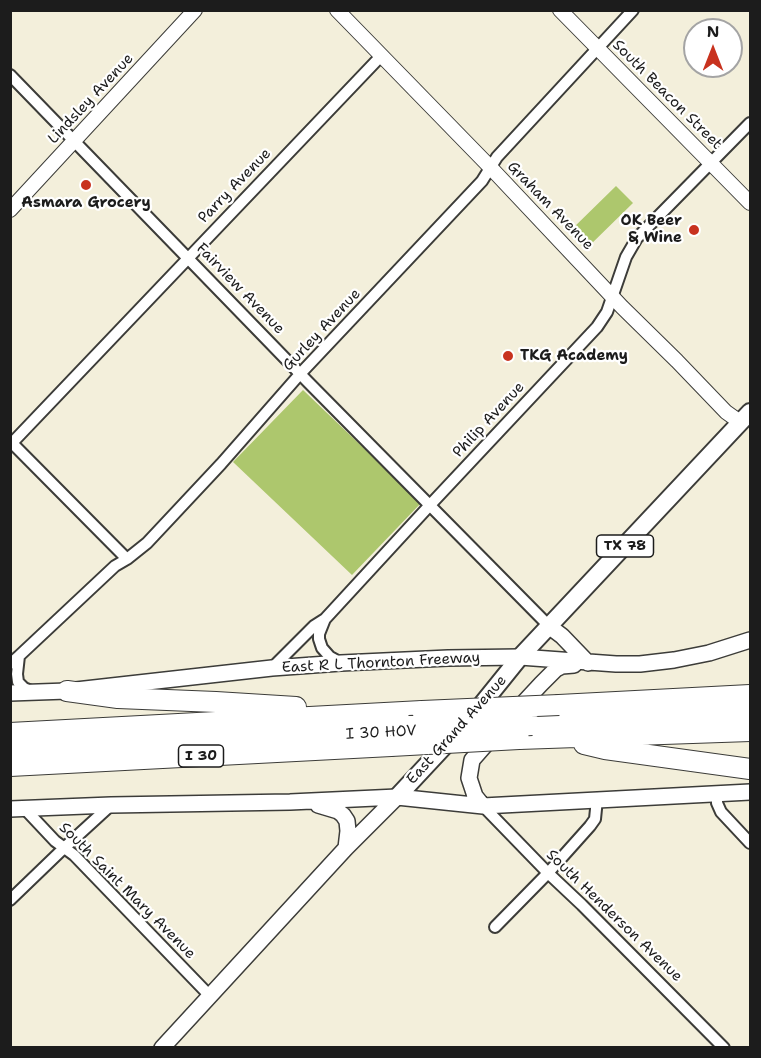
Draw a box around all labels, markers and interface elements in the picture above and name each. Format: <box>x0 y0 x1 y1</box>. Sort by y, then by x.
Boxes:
north arrow <box>683 18 743 78</box>
text: N <box>707 21 719 42</box>
street label: South Beacon Street <box>608 36 726 154</box>
street label: Lindsley Avenue <box>45 50 137 148</box>
street label: Parry Avenue <box>195 145 275 227</box>
street label: Graham Avenue <box>503 158 597 254</box>
marker: Asmara Grocery <box>79 178 93 192</box>
place label: Asmara Grocery <box>21 194 151 212</box>
place label: OK Beer & Wine <box>621 212 682 247</box>
marker: OK Beer & Wine <box>687 223 701 237</box>
street label: Fairview Avenue <box>192 240 288 338</box>
street label: Gurley Avenue <box>279 285 365 375</box>
place label: TKG Academy <box>520 347 628 365</box>
marker: TKG Academy <box>501 349 515 363</box>
street label: Philip Avenue <box>449 378 529 462</box>
road number: TX 78 <box>596 535 654 557</box>
street label: East R L Thornton Freeway <box>281 649 481 677</box>
street label: East Grand Avenue <box>403 672 511 788</box>
street label: I 30 HOV <box>345 722 417 744</box>
road number: I 30 <box>178 745 224 767</box>
street label: South Saint Mary Avenue <box>55 819 199 963</box>
street label: South Henderson Avenue <box>542 846 686 986</box>

